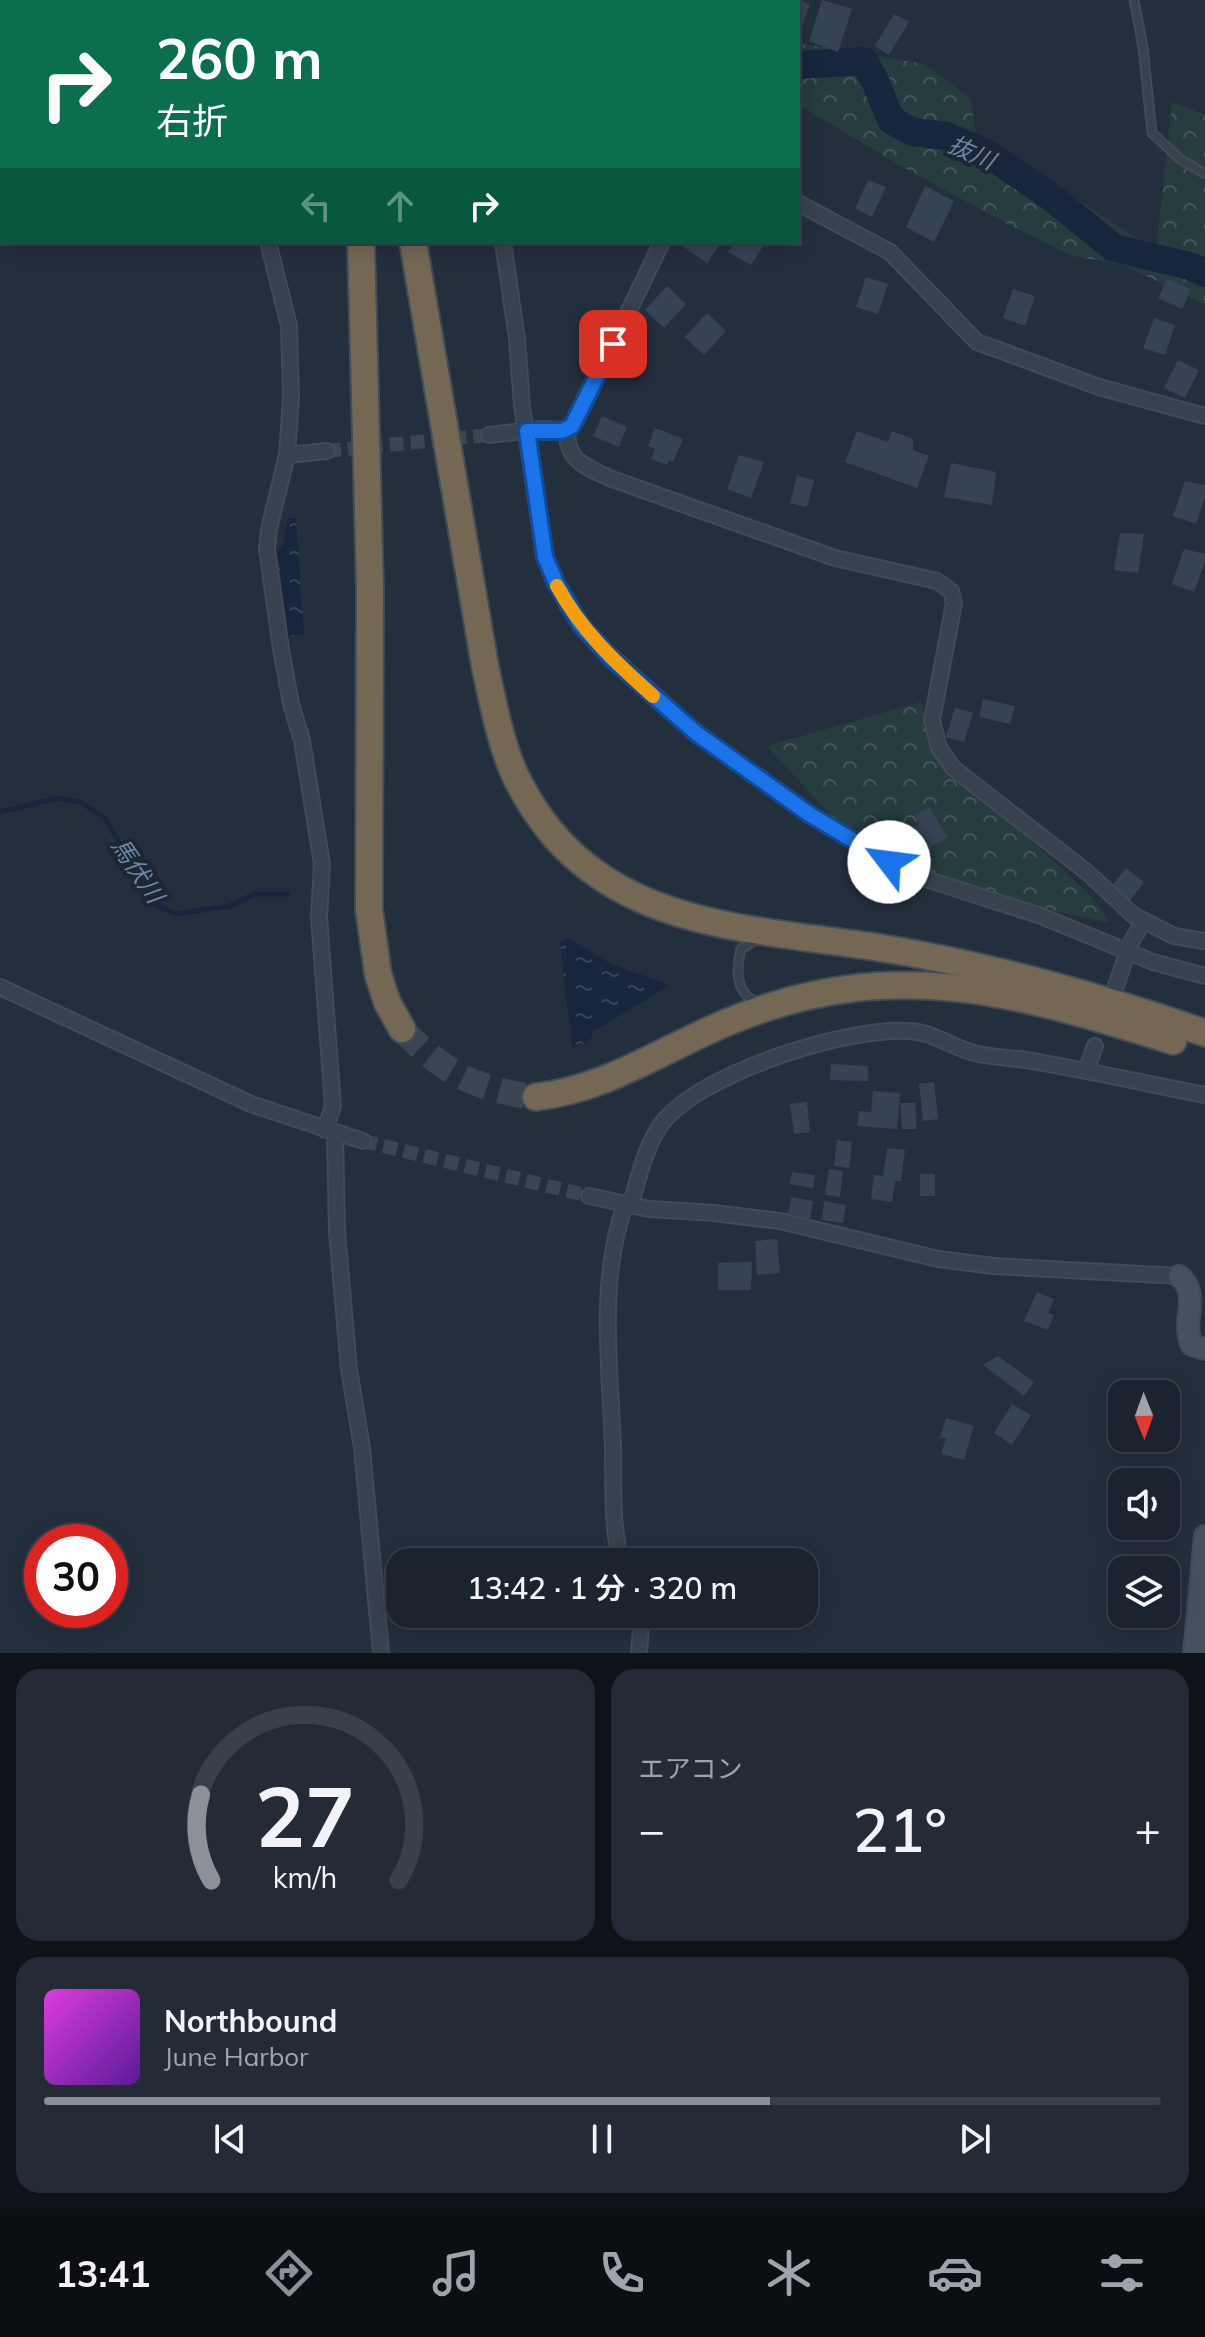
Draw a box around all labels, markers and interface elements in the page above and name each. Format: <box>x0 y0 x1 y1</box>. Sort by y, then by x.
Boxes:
text: 260 m <box>156 23 323 93</box>
icon: right <box>24 32 128 136</box>
text: 右折 <box>156 98 228 143</box>
water label: 抜川 <box>944 129 1003 177</box>
icon: left <box>294 184 338 228</box>
icon: ahead <box>378 184 422 228</box>
icon: right <box>462 184 506 228</box>
pin <box>579 310 647 378</box>
icon: arrive <box>591 322 635 366</box>
position arrow <box>847 820 931 904</box>
water label: 馬伏川 <box>105 832 172 911</box>
north arrow <box>1108 1380 1180 1452</box>
map controls <box>1108 1380 1180 1628</box>
button: sound <box>1108 1468 1180 1540</box>
speed limit sign: 30 <box>24 1524 128 1628</box>
button: layers <box>1108 1556 1180 1628</box>
text: 13:42 · 1 分 · 320 m <box>467 1569 737 1607</box>
text: エアコン <box>639 1752 743 1785</box>
text: 27 <box>255 1763 355 1868</box>
text: 21° <box>853 1792 947 1867</box>
text: − <box>639 1802 665 1857</box>
text: + <box>1135 1802 1161 1857</box>
text: km/h <box>273 1859 338 1895</box>
text: Northbound <box>164 2002 337 2040</box>
text: June Harbor <box>164 2040 309 2073</box>
icon: previous <box>208 2117 252 2161</box>
icon: pause <box>580 2117 624 2161</box>
icon: next <box>953 2117 997 2161</box>
icon: directions <box>261 2245 317 2301</box>
icon: music <box>428 2245 484 2301</box>
icon: phone <box>594 2245 650 2301</box>
icon: climate <box>761 2245 817 2301</box>
icon: car <box>927 2245 983 2301</box>
icon: filters <box>1094 2245 1150 2301</box>
text: 13:41 <box>55 2251 151 2296</box>

